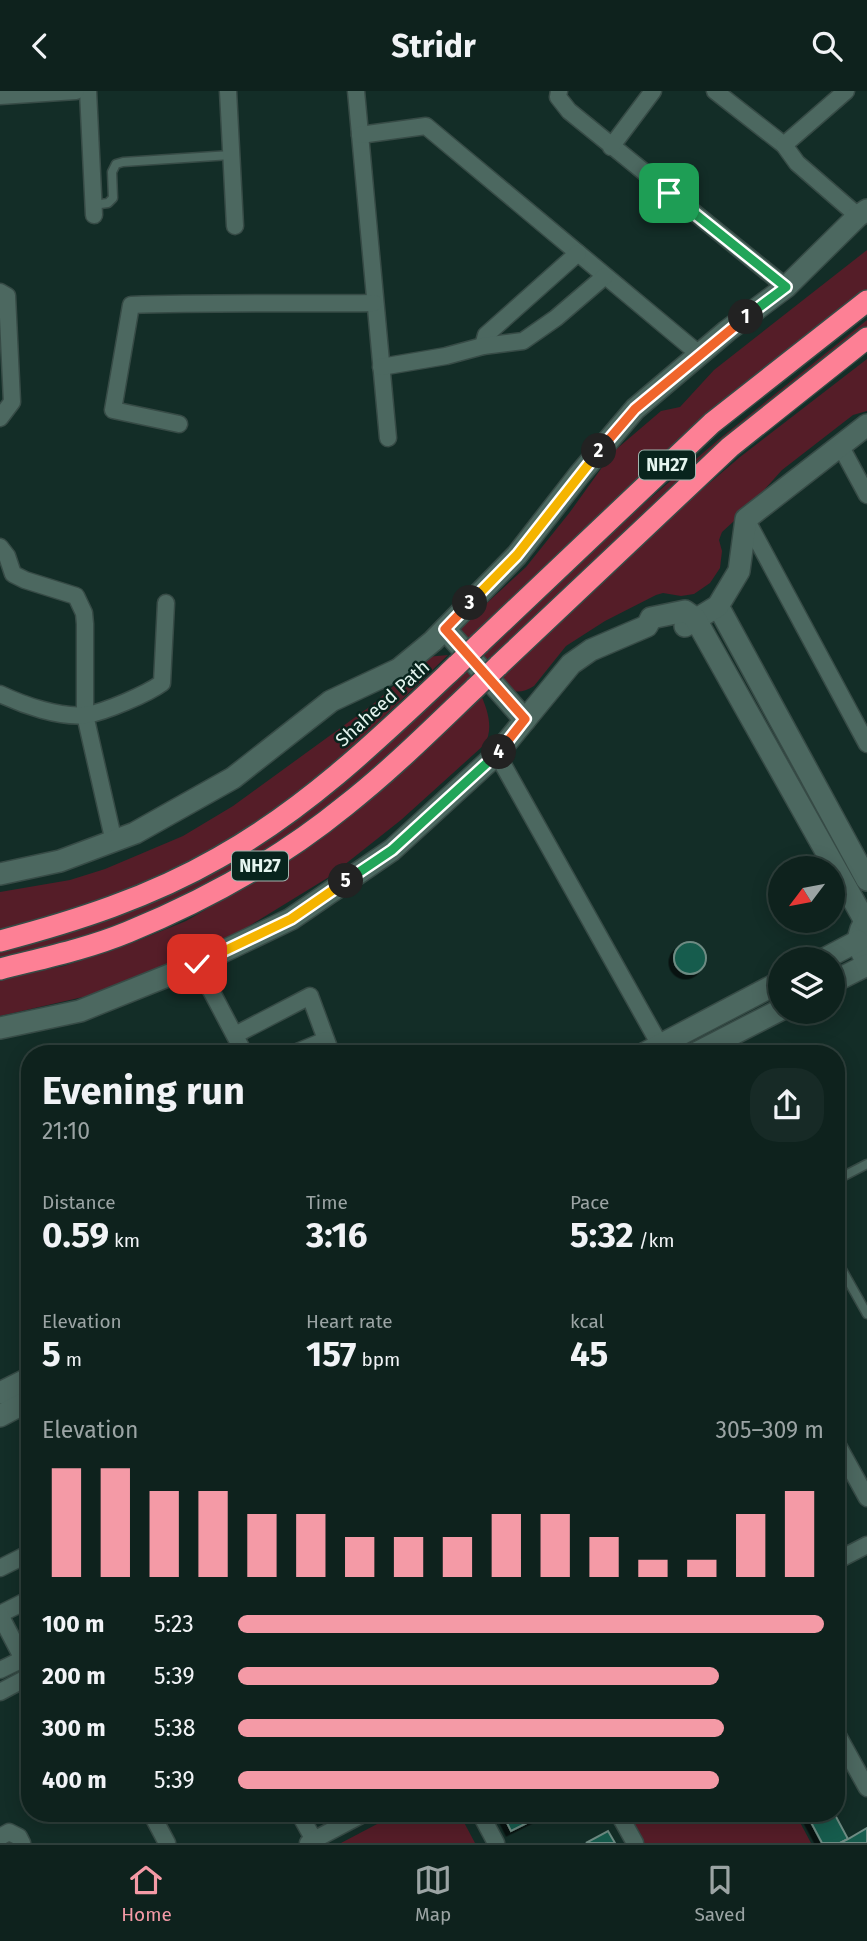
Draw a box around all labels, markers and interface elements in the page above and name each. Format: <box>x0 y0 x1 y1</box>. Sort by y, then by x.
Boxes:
icon: back <box>21 27 59 65</box>
text: Stridr <box>391 27 476 65</box>
icon: search <box>808 27 846 65</box>
pin <box>639 163 699 223</box>
icon: arrive <box>650 174 688 212</box>
pin: 1 <box>728 299 764 335</box>
text: 1 <box>741 305 750 328</box>
pin: 2 <box>582 433 616 469</box>
text: 2 <box>594 439 603 462</box>
road number: NH27 <box>639 451 695 479</box>
pin: 3 <box>452 585 488 621</box>
text: 3 <box>465 591 474 614</box>
street label: Shaheed Path <box>331 655 434 752</box>
pin: 4 <box>482 735 516 769</box>
text: 4 <box>493 740 504 763</box>
road number: NH27 <box>232 851 288 881</box>
north arrow <box>768 856 845 933</box>
map controls <box>768 856 845 1024</box>
pin: 5 <box>328 863 364 899</box>
text: 5 <box>340 869 351 892</box>
pin <box>167 934 227 994</box>
icon: check <box>178 945 216 983</box>
button: layers <box>768 947 845 1024</box>
text: Evening run <box>42 1068 245 1114</box>
button: share <box>750 1068 824 1142</box>
text: 21:10 <box>42 1117 90 1145</box>
text: Distance <box>42 1191 116 1214</box>
text: Time <box>306 1191 348 1214</box>
text: Pace <box>570 1191 609 1214</box>
text: 0.59 <box>42 1214 109 1256</box>
text: 3:16 <box>306 1214 367 1256</box>
text: 5:32 <box>570 1214 634 1256</box>
text: km <box>109 1229 140 1252</box>
text: /km <box>634 1229 675 1252</box>
text: Elevation <box>42 1310 122 1333</box>
text: Heart rate <box>306 1310 393 1333</box>
text: kcal <box>570 1310 604 1333</box>
text: 5 <box>42 1333 61 1375</box>
text: 157 <box>306 1333 356 1375</box>
text: 45 <box>570 1333 608 1375</box>
text: m <box>61 1348 82 1371</box>
text: bpm <box>356 1348 400 1371</box>
text: Elevation <box>42 1416 138 1444</box>
text: 305–309 m <box>716 1416 824 1444</box>
text: 100 m <box>42 1610 104 1638</box>
text: 5:23 <box>154 1610 194 1638</box>
text: 200 m <box>42 1662 106 1690</box>
text: 5:39 <box>154 1662 195 1690</box>
text: 300 m <box>42 1714 106 1742</box>
text: 5:38 <box>154 1714 195 1742</box>
text: 400 m <box>42 1766 107 1794</box>
text: 5:39 <box>154 1766 195 1794</box>
tab: Home <box>121 1861 172 1926</box>
tab: Map <box>414 1861 452 1926</box>
tab: Saved <box>694 1861 746 1926</box>

